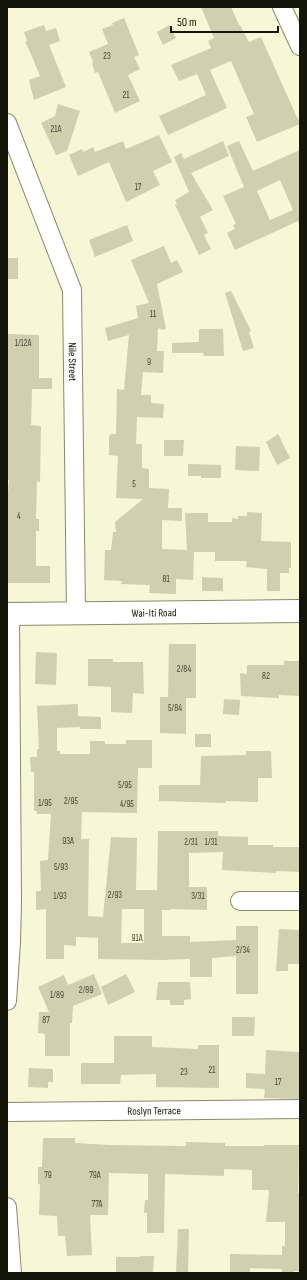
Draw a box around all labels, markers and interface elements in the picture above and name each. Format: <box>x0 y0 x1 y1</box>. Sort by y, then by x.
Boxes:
scale bar <box>171 8 278 34</box>
text: 50 m <box>177 15 197 30</box>
house number: 23 <box>103 51 111 62</box>
house number: 21 <box>123 90 130 101</box>
house number: 21A <box>51 124 62 135</box>
house number: 17 <box>135 182 142 193</box>
house number: 11 <box>150 309 157 320</box>
house number: 1/12A <box>15 338 32 349</box>
street label: Nile Street <box>66 342 80 382</box>
house number: 9 <box>147 357 151 368</box>
house number: 5 <box>132 479 136 490</box>
house number: 4 <box>17 511 21 522</box>
house number: 81 <box>162 574 170 585</box>
street label: Wai-Iti Road <box>131 606 177 619</box>
house number: 2/84 <box>177 664 191 675</box>
house number: 82 <box>262 671 270 682</box>
house number: 5/84 <box>168 703 182 714</box>
house number: 5/95 <box>118 780 132 791</box>
house number: 2/95 <box>64 796 78 807</box>
house number: 1/95 <box>38 798 52 809</box>
house number: 4/95 <box>120 799 134 810</box>
house number: 93A <box>62 836 74 847</box>
house number: 2/31 <box>184 837 199 848</box>
house number: 1/31 <box>205 837 218 848</box>
house number: 5/93 <box>54 862 68 873</box>
house number: 2/93 <box>108 890 122 901</box>
house number: 1/93 <box>53 891 67 902</box>
house number: 3/31 <box>191 891 206 902</box>
house number: 91A <box>131 933 143 944</box>
house number: 2/34 <box>236 945 250 956</box>
house number: 2/89 <box>79 985 93 996</box>
house number: 1/89 <box>50 990 64 1001</box>
house number: 87 <box>42 1015 50 1026</box>
house number: 21 <box>209 1065 216 1076</box>
house number: 23 <box>180 1067 188 1078</box>
house number: 17 <box>275 1077 282 1088</box>
street label: Roslyn Terrace <box>127 1104 181 1117</box>
house number: 79 <box>44 1170 52 1181</box>
house number: 79A <box>89 1170 101 1181</box>
house number: 77A <box>92 1199 103 1210</box>

